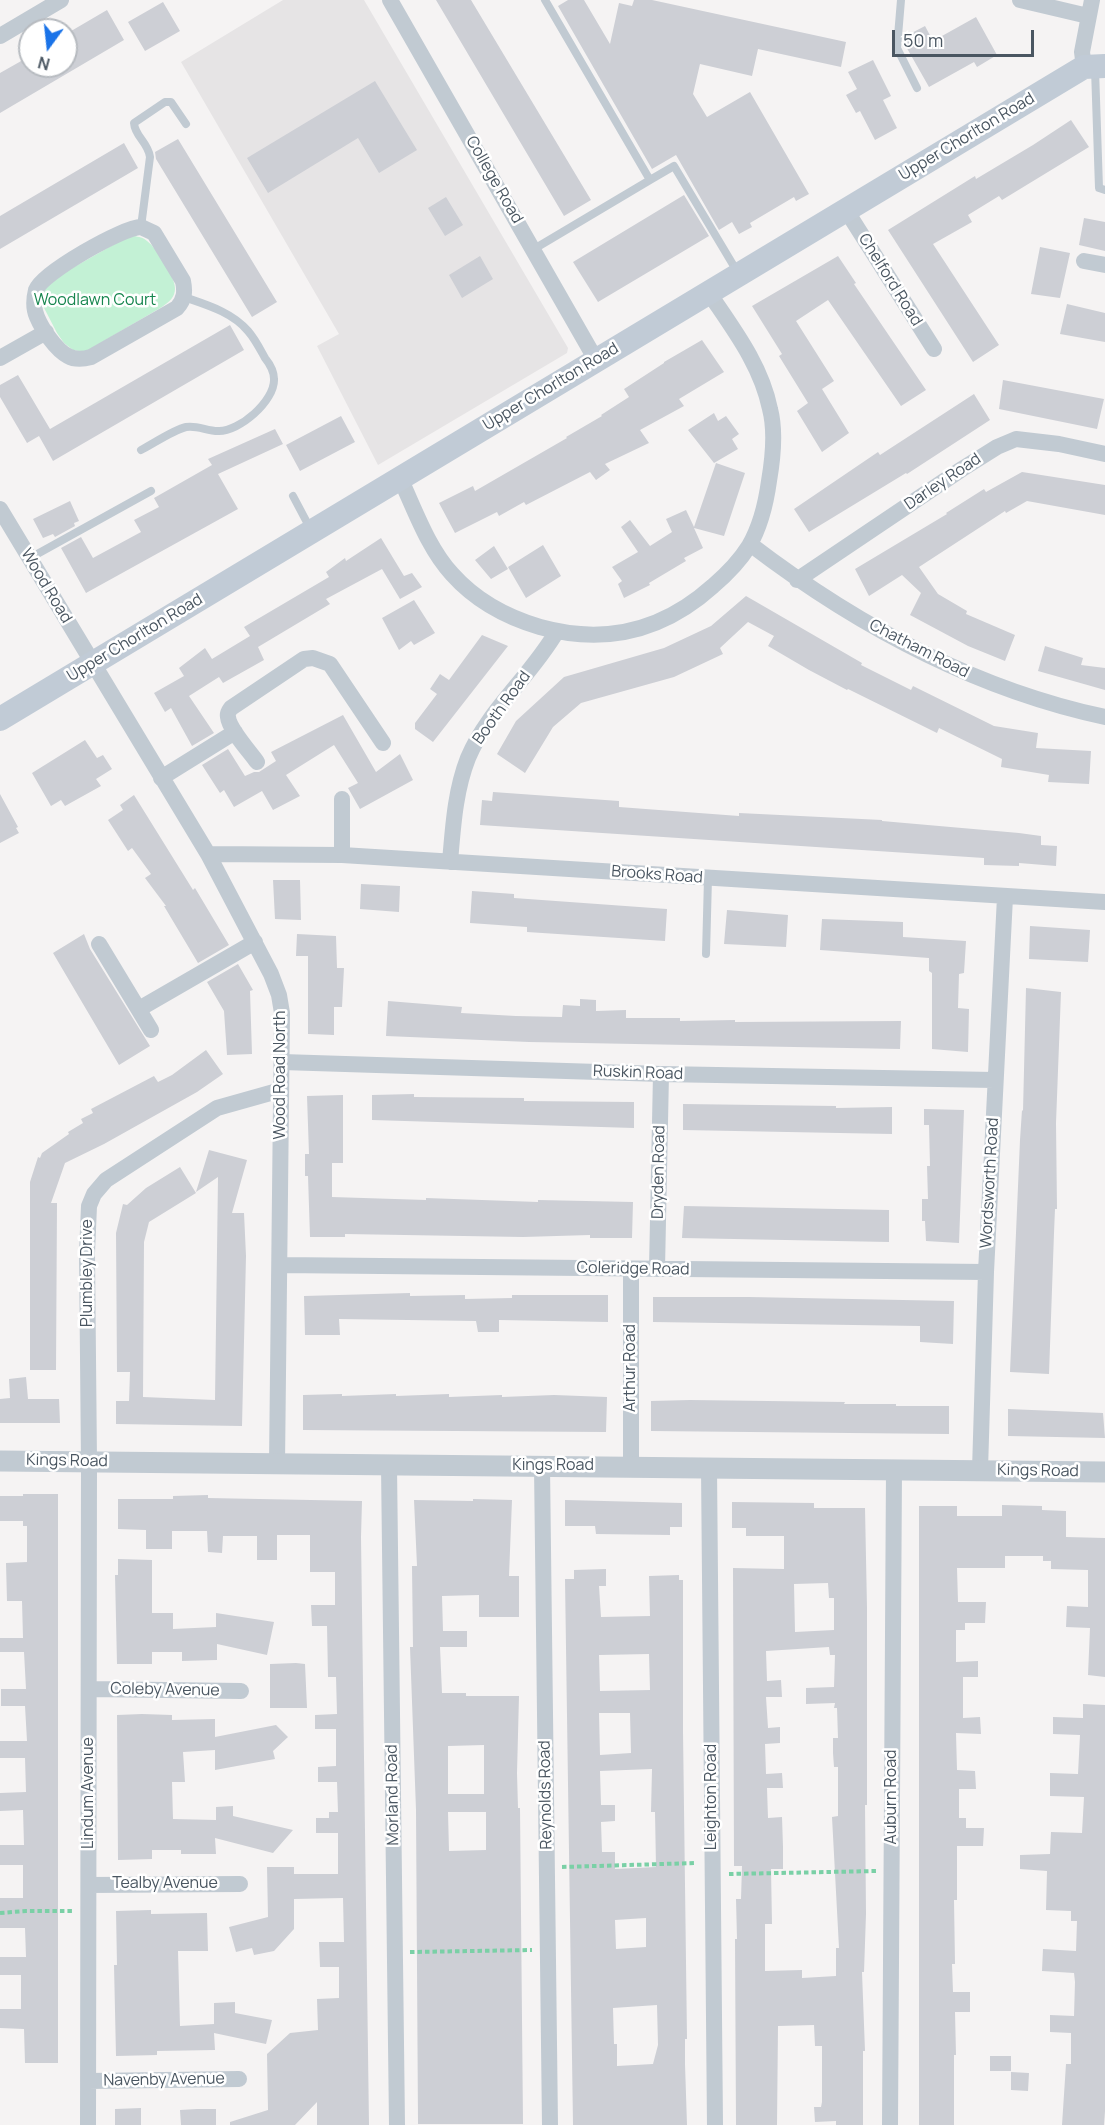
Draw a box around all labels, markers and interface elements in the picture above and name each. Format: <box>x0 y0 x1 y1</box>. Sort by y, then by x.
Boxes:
north arrow <box>18 18 78 78</box>
scale bar <box>895 18 1038 56</box>
text: 50 m <box>903 28 943 52</box>
text: N <box>35 51 52 76</box>
street label: Upper Chorlton Road <box>896 89 1038 185</box>
street label: College Road <box>461 133 527 227</box>
street label: Chelford Road <box>854 230 926 330</box>
park label: Woodlawn Court <box>34 291 156 311</box>
street label: Upper Chorlton Road <box>480 339 622 435</box>
street label: Darley Road <box>901 449 985 515</box>
street label: Wood Road <box>16 545 76 627</box>
street label: Upper Chorlton Road <box>64 590 206 686</box>
street label: Chatham Road <box>866 616 972 682</box>
street label: Booth Road <box>469 668 535 748</box>
street label: Brooks Road <box>611 862 703 888</box>
street label: Wood Road North <box>271 1011 291 1139</box>
street label: Ruskin Road <box>593 1062 683 1084</box>
street label: Wordsworth Road <box>977 1117 1003 1249</box>
street label: Dryden Road <box>649 1125 669 1219</box>
street label: Plumbley Drive <box>78 1219 98 1327</box>
street label: Coleridge Road <box>576 1258 690 1280</box>
street label: Arthur Road <box>621 1324 641 1412</box>
street label: Kings Road <box>26 1451 108 1471</box>
street label: Kings Road <box>512 1456 594 1476</box>
street label: Kings Road <box>997 1461 1079 1481</box>
street label: Coleby Avenue <box>110 1679 220 1701</box>
street label: Lindum Avenue <box>79 1737 99 1849</box>
street label: Reynolds Road <box>535 1740 557 1850</box>
street label: Morland Road <box>383 1744 403 1846</box>
street label: Leighton Road <box>702 1744 722 1850</box>
street label: Auburn Road <box>882 1749 902 1845</box>
street label: Tealby Avenue <box>112 1874 218 1894</box>
street label: Navenby Avenue <box>103 2069 225 2091</box>

